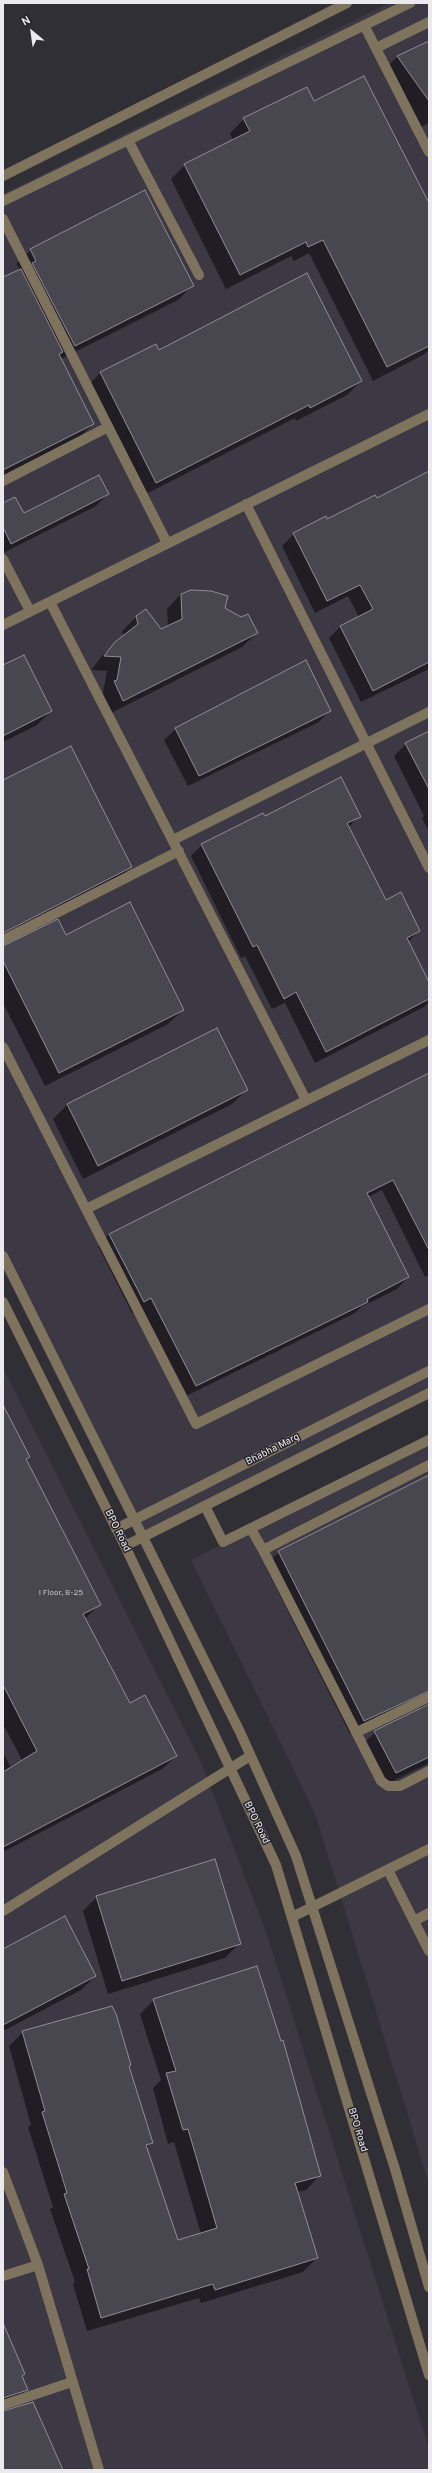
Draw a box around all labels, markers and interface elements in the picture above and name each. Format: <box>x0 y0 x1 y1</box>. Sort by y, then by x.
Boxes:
north arrow <box>12 12 52 52</box>
text: N <box>19 13 33 30</box>
street label: Bhabha Marg <box>244 1431 302 1469</box>
street label: BPO Road <box>102 1508 132 1554</box>
house number: I Floor, B-25 <box>39 1588 83 1598</box>
street label: BPO Road <box>241 1800 271 1846</box>
street label: BPO Road <box>345 2106 369 2154</box>

